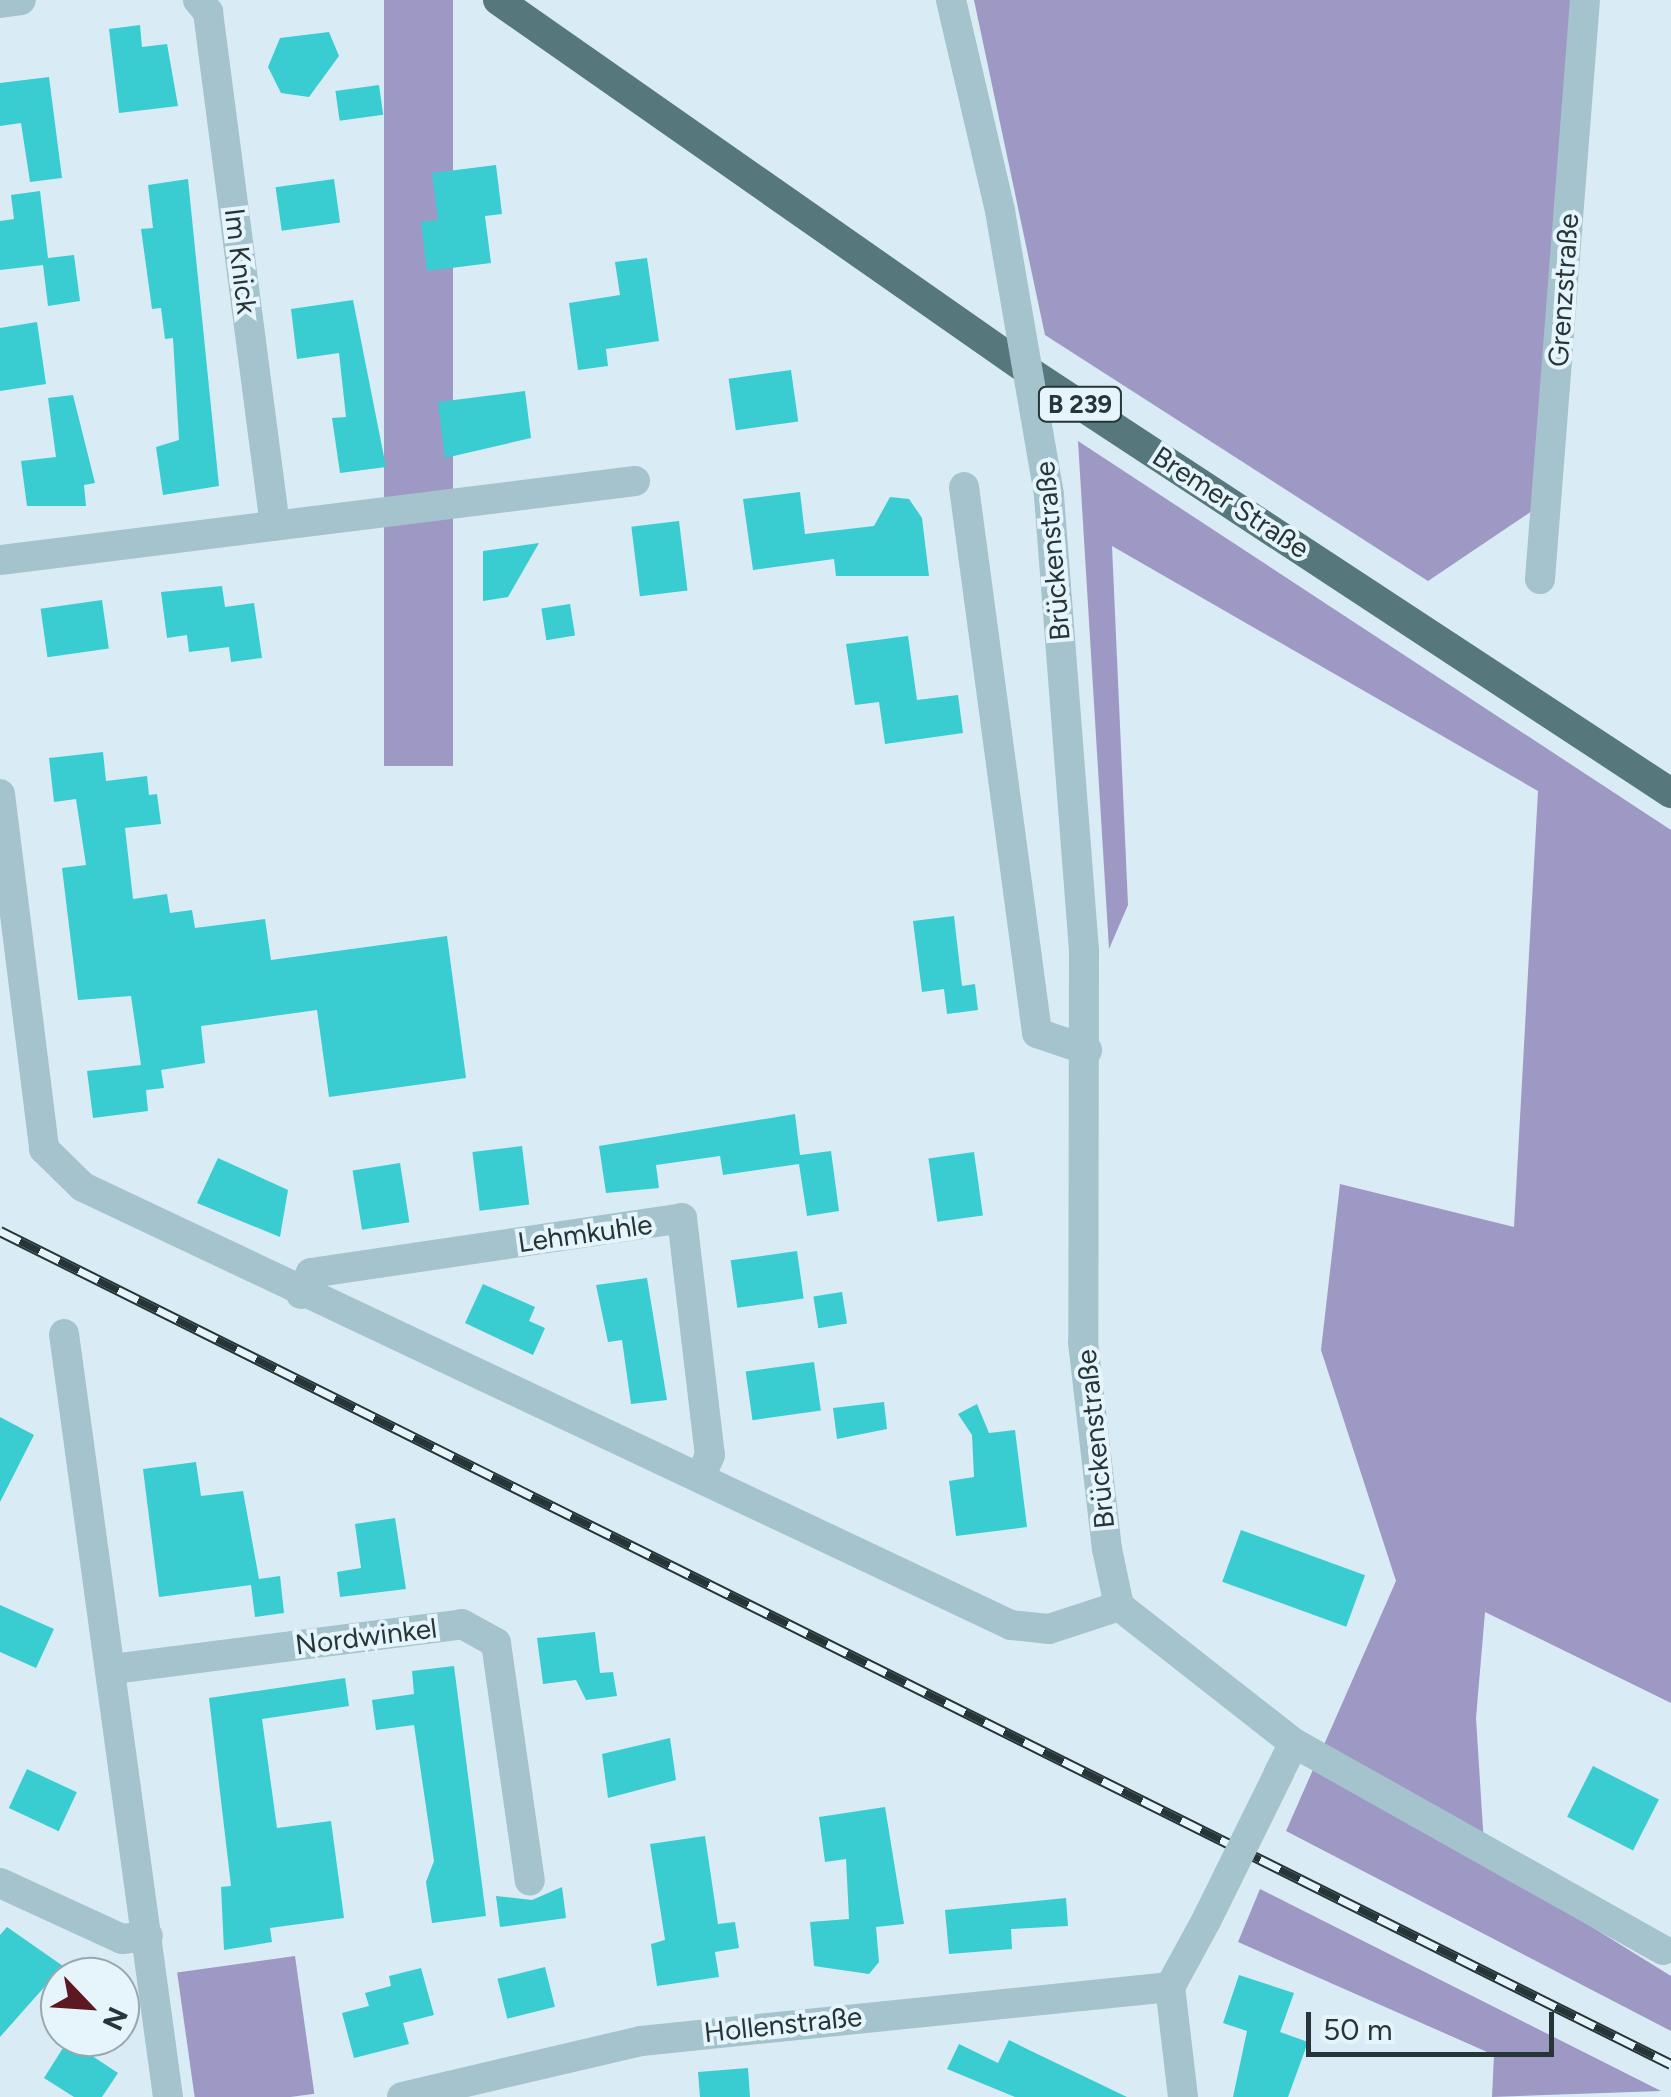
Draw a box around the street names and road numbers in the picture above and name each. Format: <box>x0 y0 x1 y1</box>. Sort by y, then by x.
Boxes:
street label: Im Knick <box>218 206 264 316</box>
street label: Grenzstraße <box>1541 212 1585 368</box>
road number: B 239 <box>1038 384 1122 424</box>
street label: Bremer Straße <box>1146 439 1316 565</box>
street label: Brückenstraße <box>1027 460 1077 642</box>
street label: Lehmkuhle <box>516 1207 654 1259</box>
street label: Brückenstraße <box>1069 1348 1121 1530</box>
street label: Nordwinkel <box>293 1611 439 1661</box>
street label: Hollenstraße <box>702 1999 864 2049</box>

